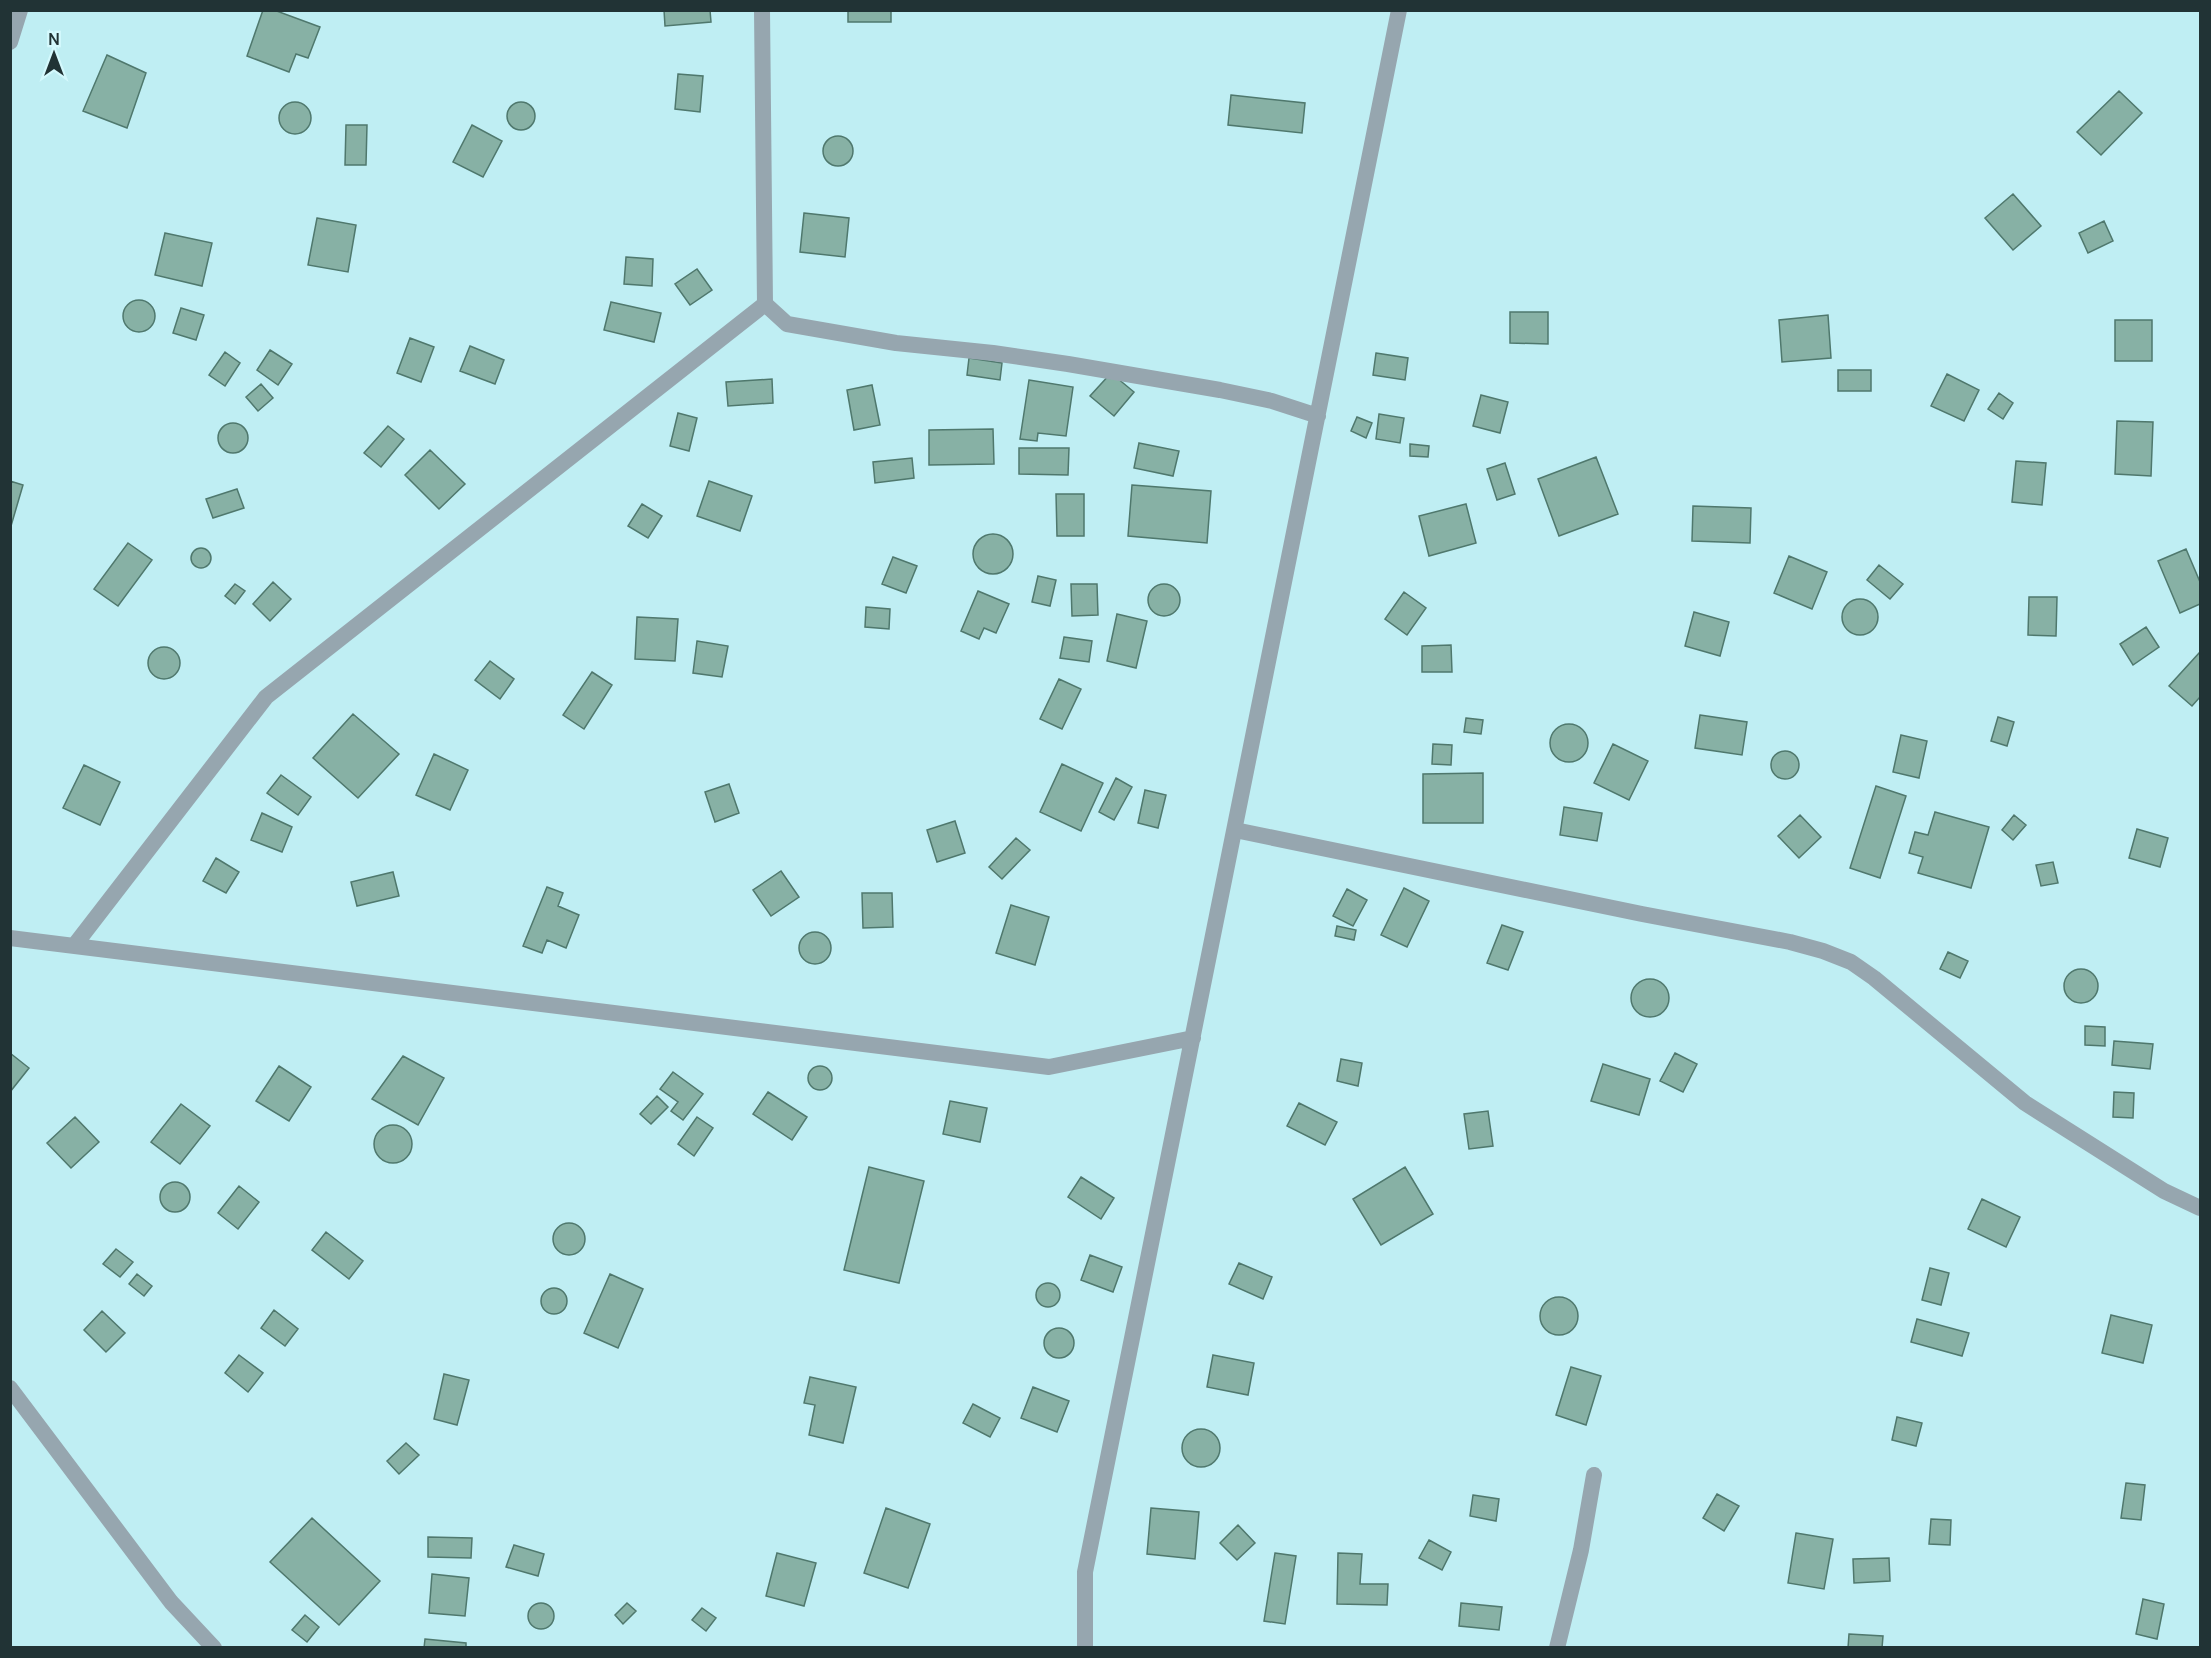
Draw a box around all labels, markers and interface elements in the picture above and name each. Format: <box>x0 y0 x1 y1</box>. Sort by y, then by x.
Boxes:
north arrow <box>24 24 84 84</box>
text: N <box>48 28 60 50</box>

